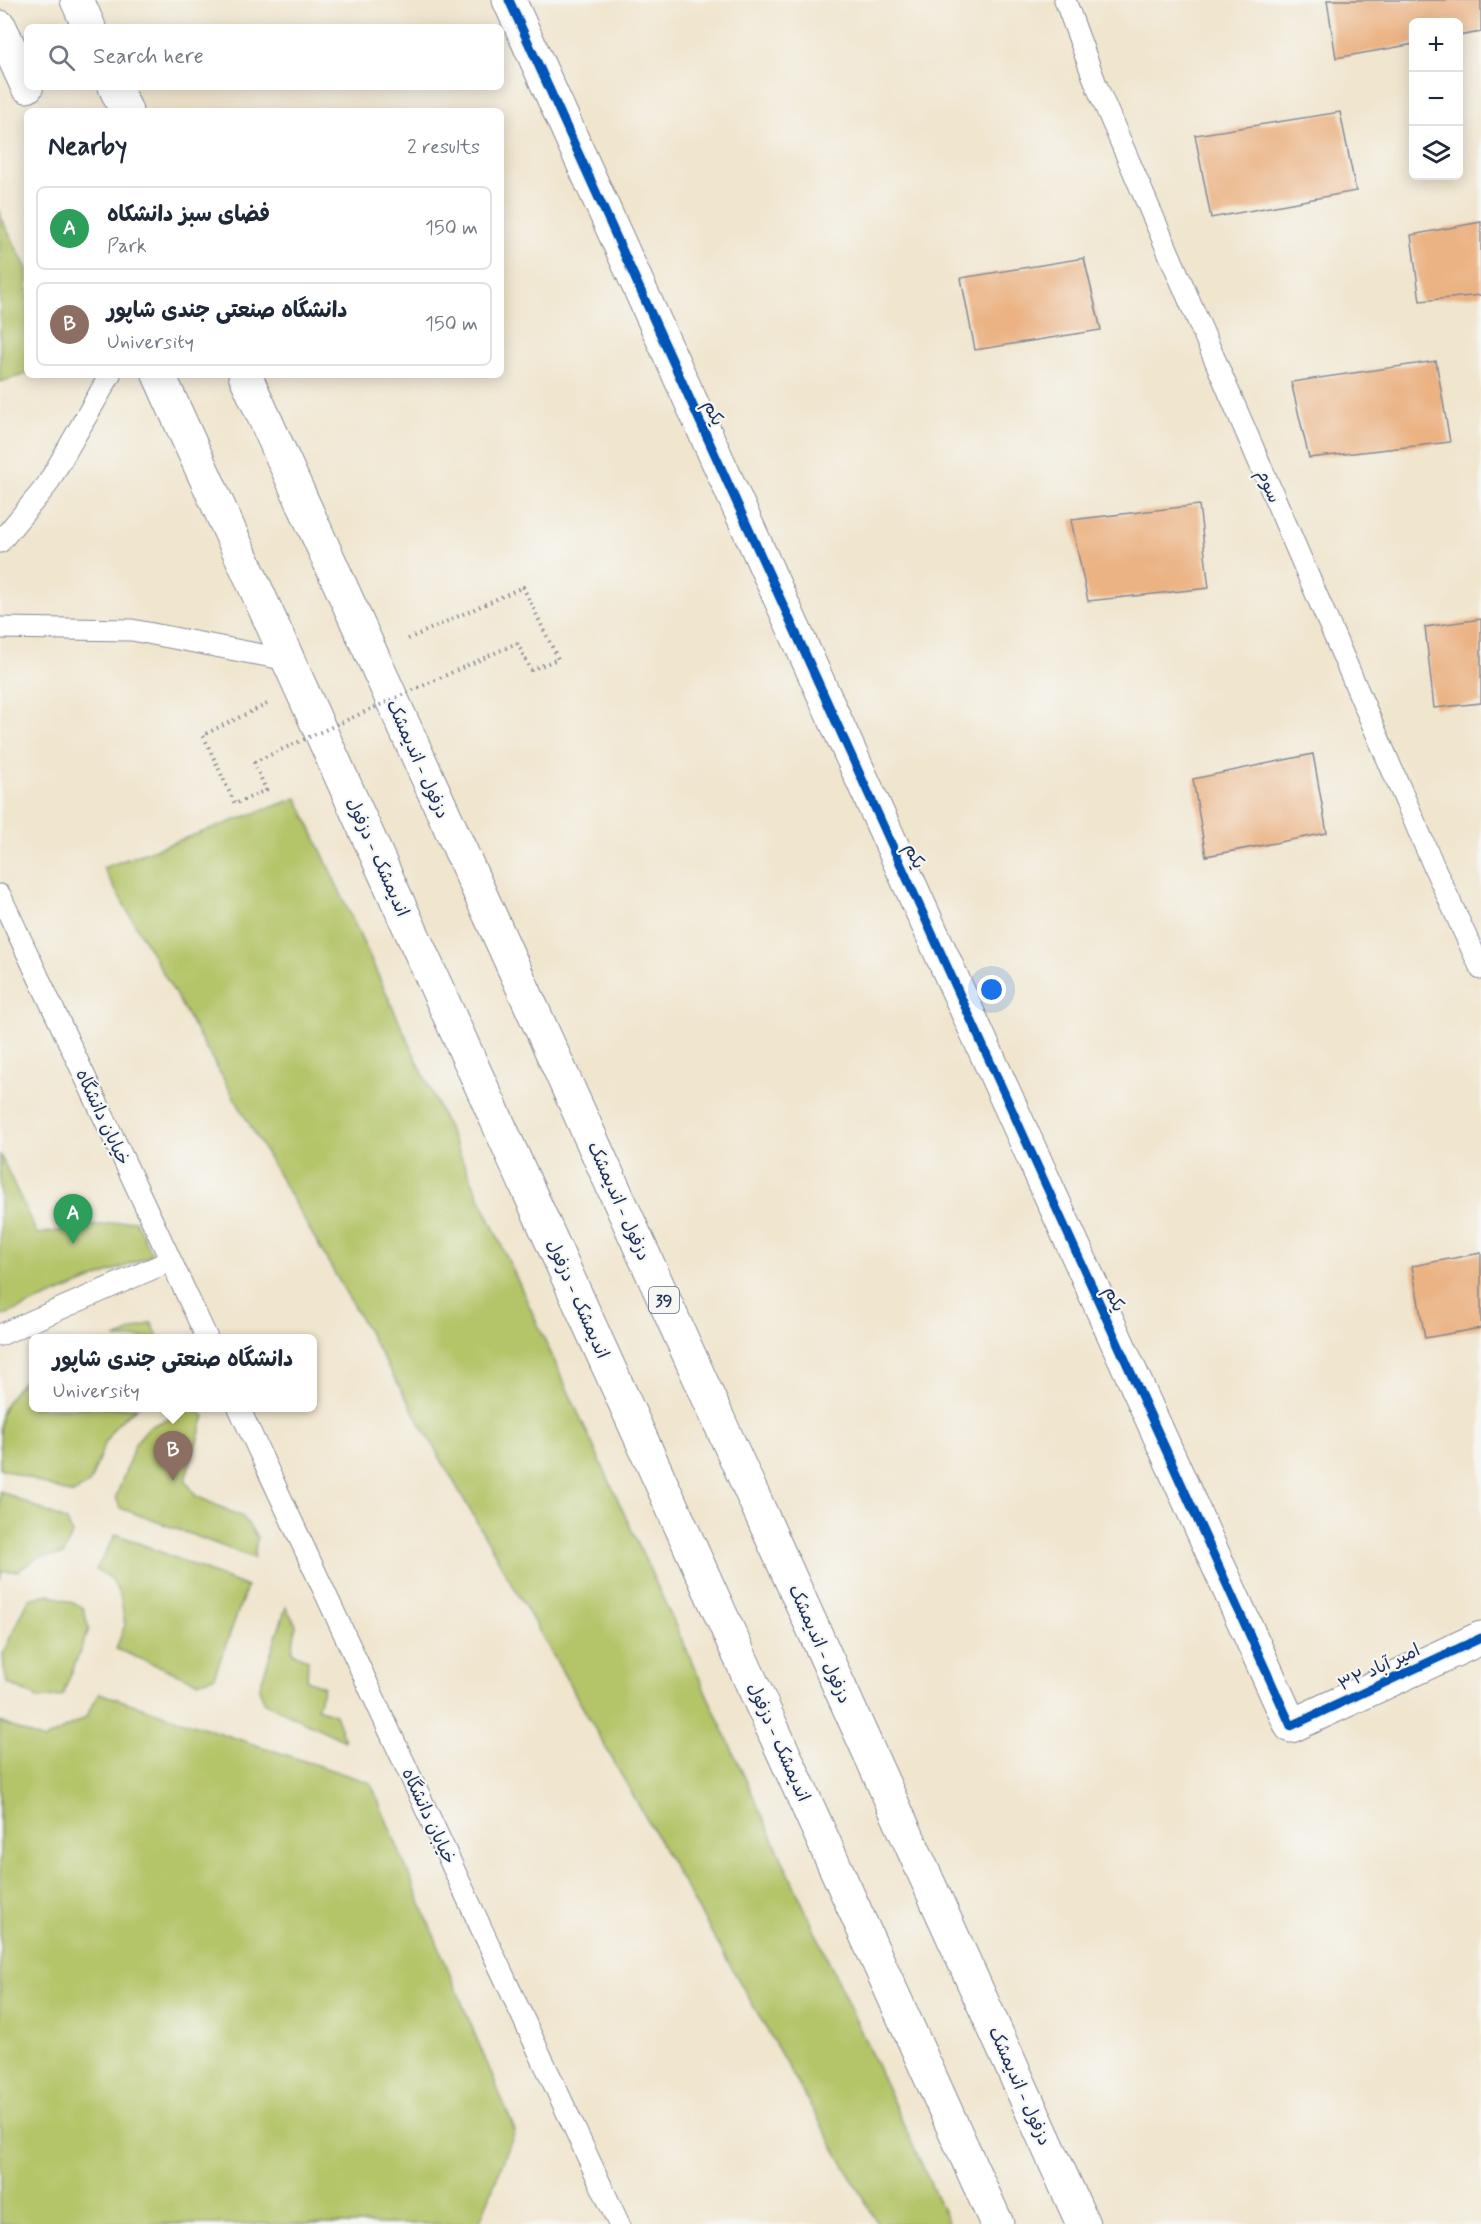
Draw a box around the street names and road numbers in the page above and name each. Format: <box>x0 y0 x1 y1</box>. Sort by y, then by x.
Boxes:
street label: یکم <box>696 397 729 430</box>
street label: سوم <box>1249 466 1286 507</box>
street label: دزفول - اندیمشک <box>380 696 454 823</box>
street label: اندیمشک - دزفول <box>340 794 414 921</box>
street label: یکم <box>897 840 930 873</box>
street label: خیابان دانشگاه <box>69 1066 135 1169</box>
street label: دزفول - اندیمشک <box>581 1138 655 1265</box>
street label: اندیمشک - دزفول <box>540 1236 614 1363</box>
street label: یکم <box>1097 1283 1130 1316</box>
road number: 39 <box>649 1287 679 1313</box>
street label: دزفول - اندیمشک <box>782 1581 856 1708</box>
street label: ۳۲ امیر آباد <box>1335 1638 1424 1697</box>
street label: اندیمشک - دزفول <box>741 1679 815 1806</box>
street label: خیابان دانشگاه <box>395 1765 461 1868</box>
street label: دزفول - اندیمشک <box>982 2023 1056 2150</box>

